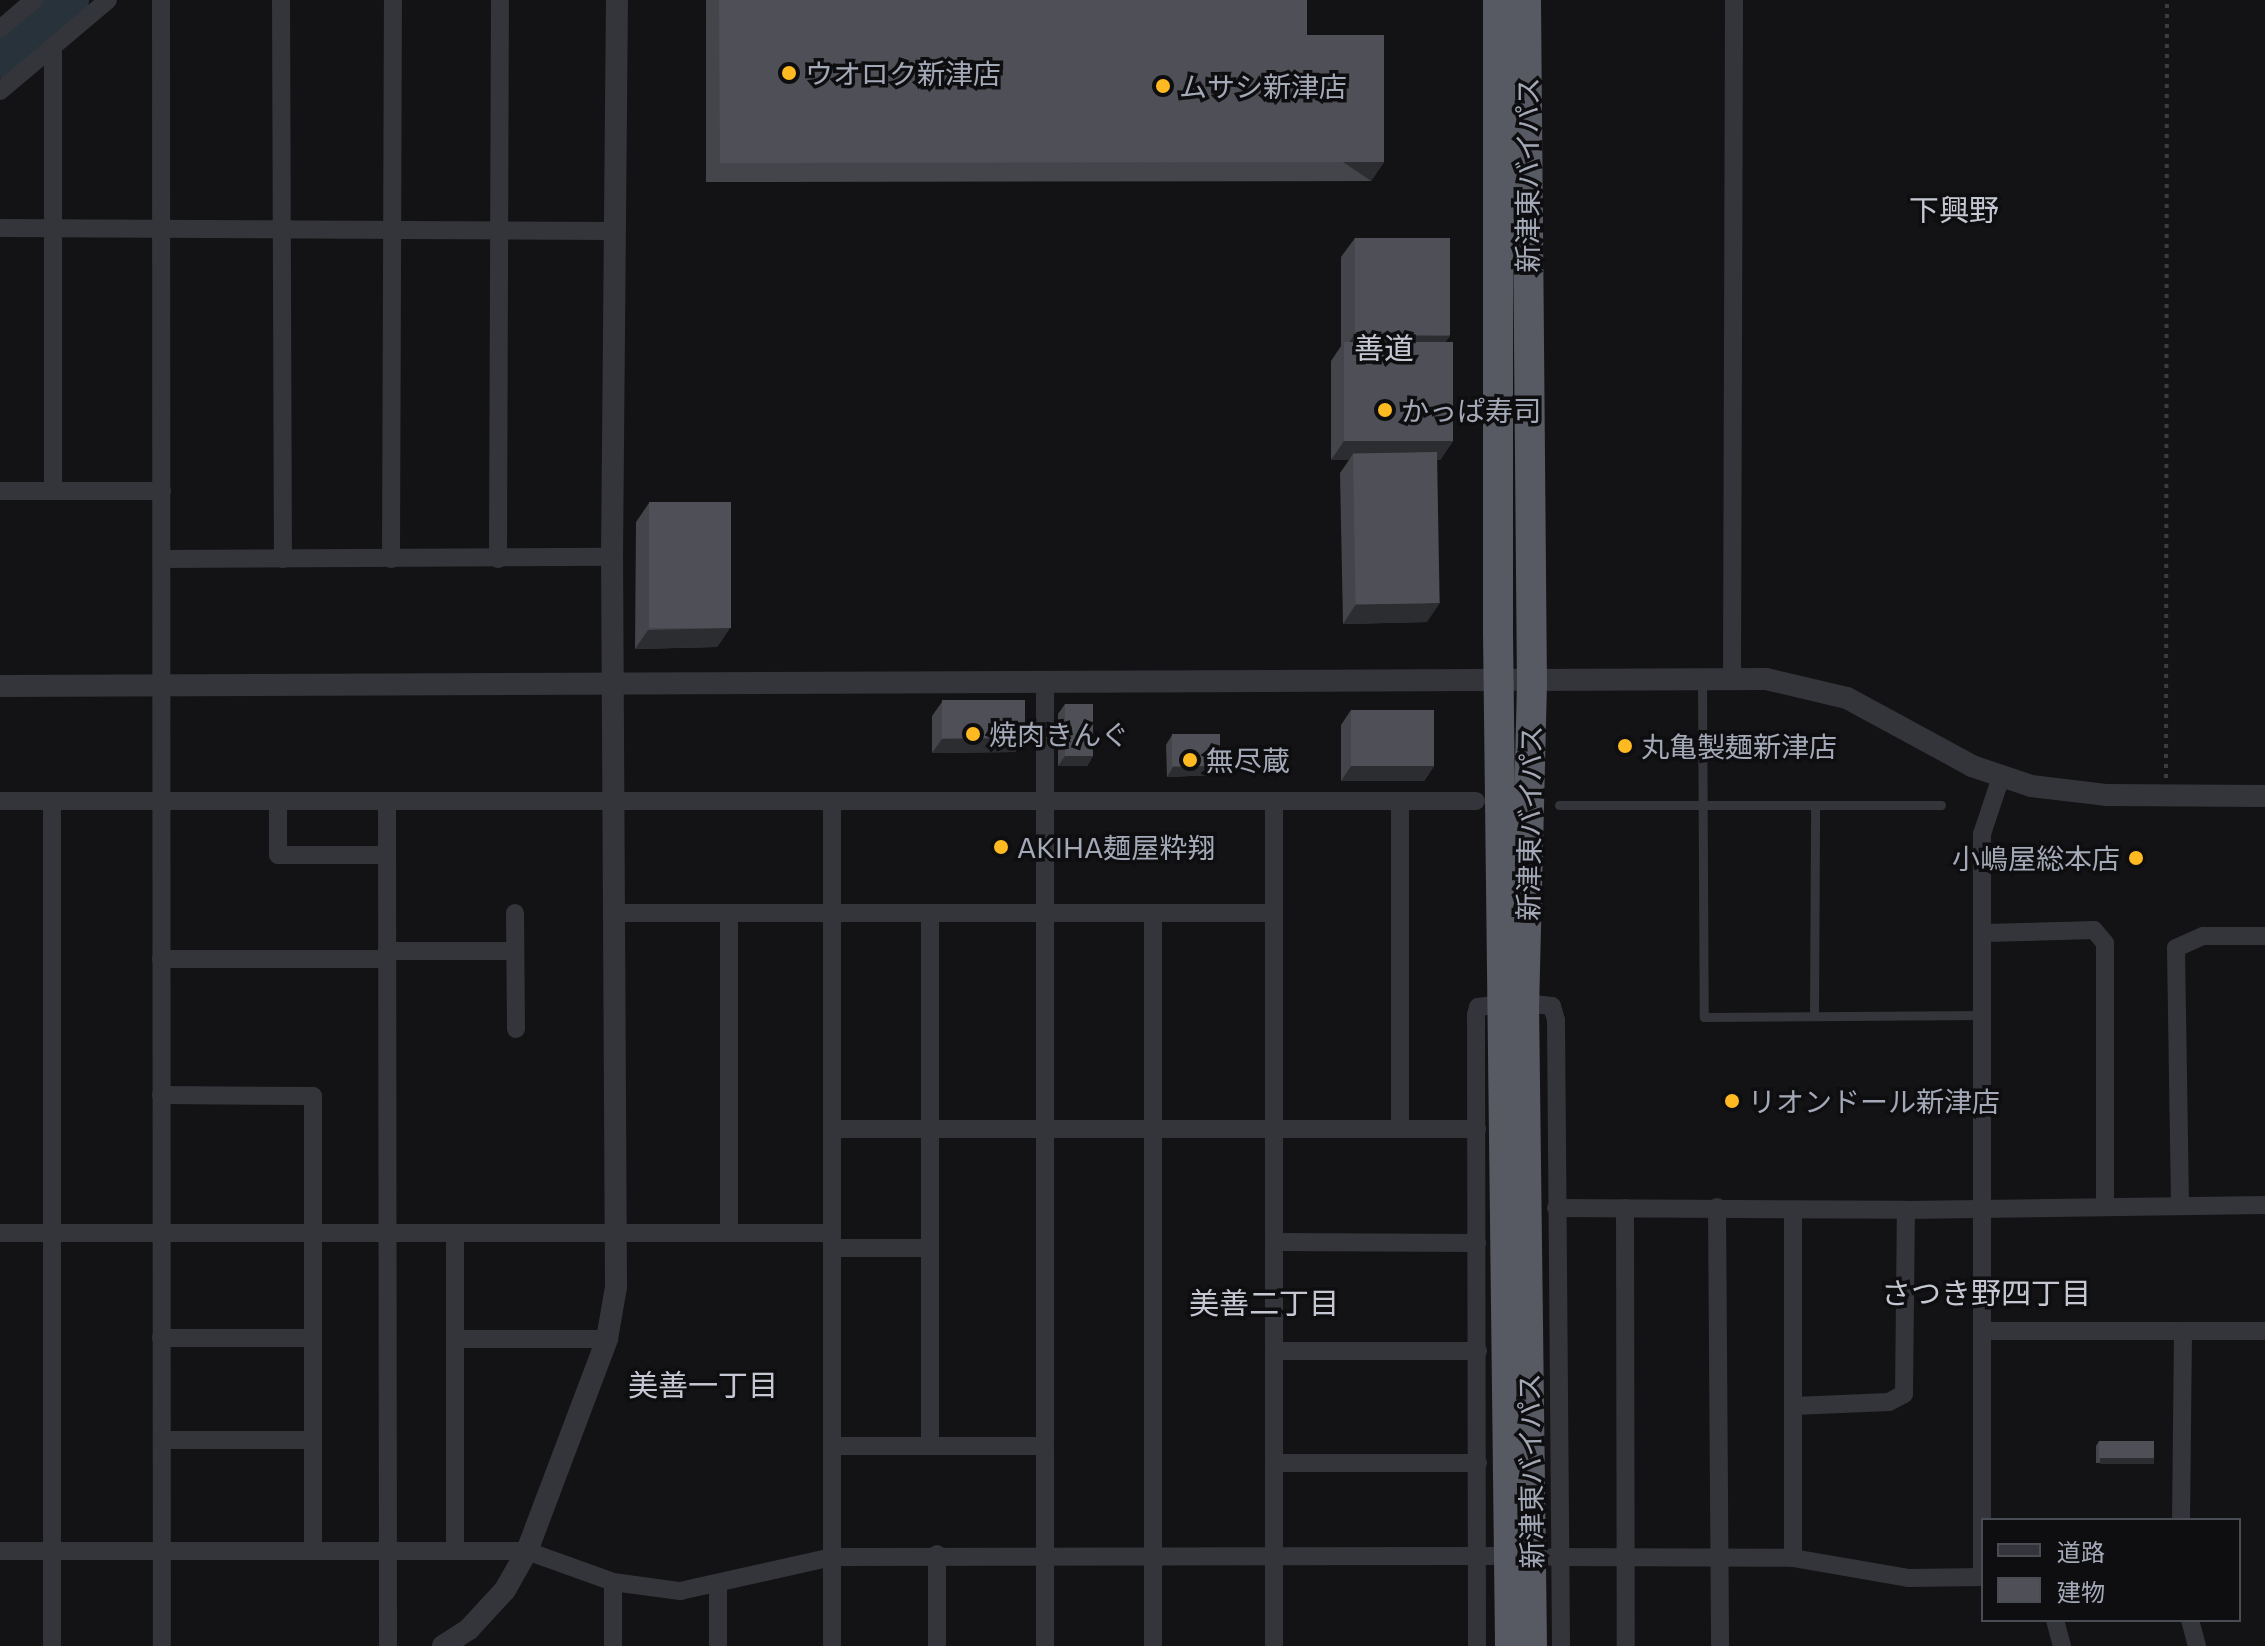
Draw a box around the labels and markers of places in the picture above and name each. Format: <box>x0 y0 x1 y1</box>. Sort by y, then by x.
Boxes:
place label: ウオロク新津店 <box>805 56 1001 90</box>
marker: ウオロク新津店 <box>780 64 798 82</box>
place label: ムサシ新津店 <box>1179 69 1347 103</box>
marker: ムサシ新津店 <box>1154 77 1172 95</box>
place label: かっぱ寿司 <box>1401 393 1541 427</box>
marker: かっぱ寿司 <box>1376 401 1394 419</box>
place label: 焼肉きんぐ <box>989 717 1129 751</box>
marker: 焼肉きんぐ <box>964 725 982 743</box>
place label: 丸亀製麺新津店 <box>1641 729 1837 763</box>
marker: 丸亀製麺新津店 <box>1616 737 1634 755</box>
place label: 無尽蔵 <box>1206 743 1290 777</box>
marker: 無尽蔵 <box>1181 751 1199 769</box>
place label: AKIHA麺屋粋翔 <box>1017 830 1215 864</box>
marker: AKIHA麺屋粋翔 <box>992 838 1010 856</box>
place label: 小嶋屋総本店 <box>1952 841 2120 875</box>
marker: 小嶋屋総本店 <box>2127 849 2145 867</box>
place label: リオンドール新津店 <box>1748 1084 2000 1118</box>
marker: リオンドール新津店 <box>1723 1092 1741 1110</box>

